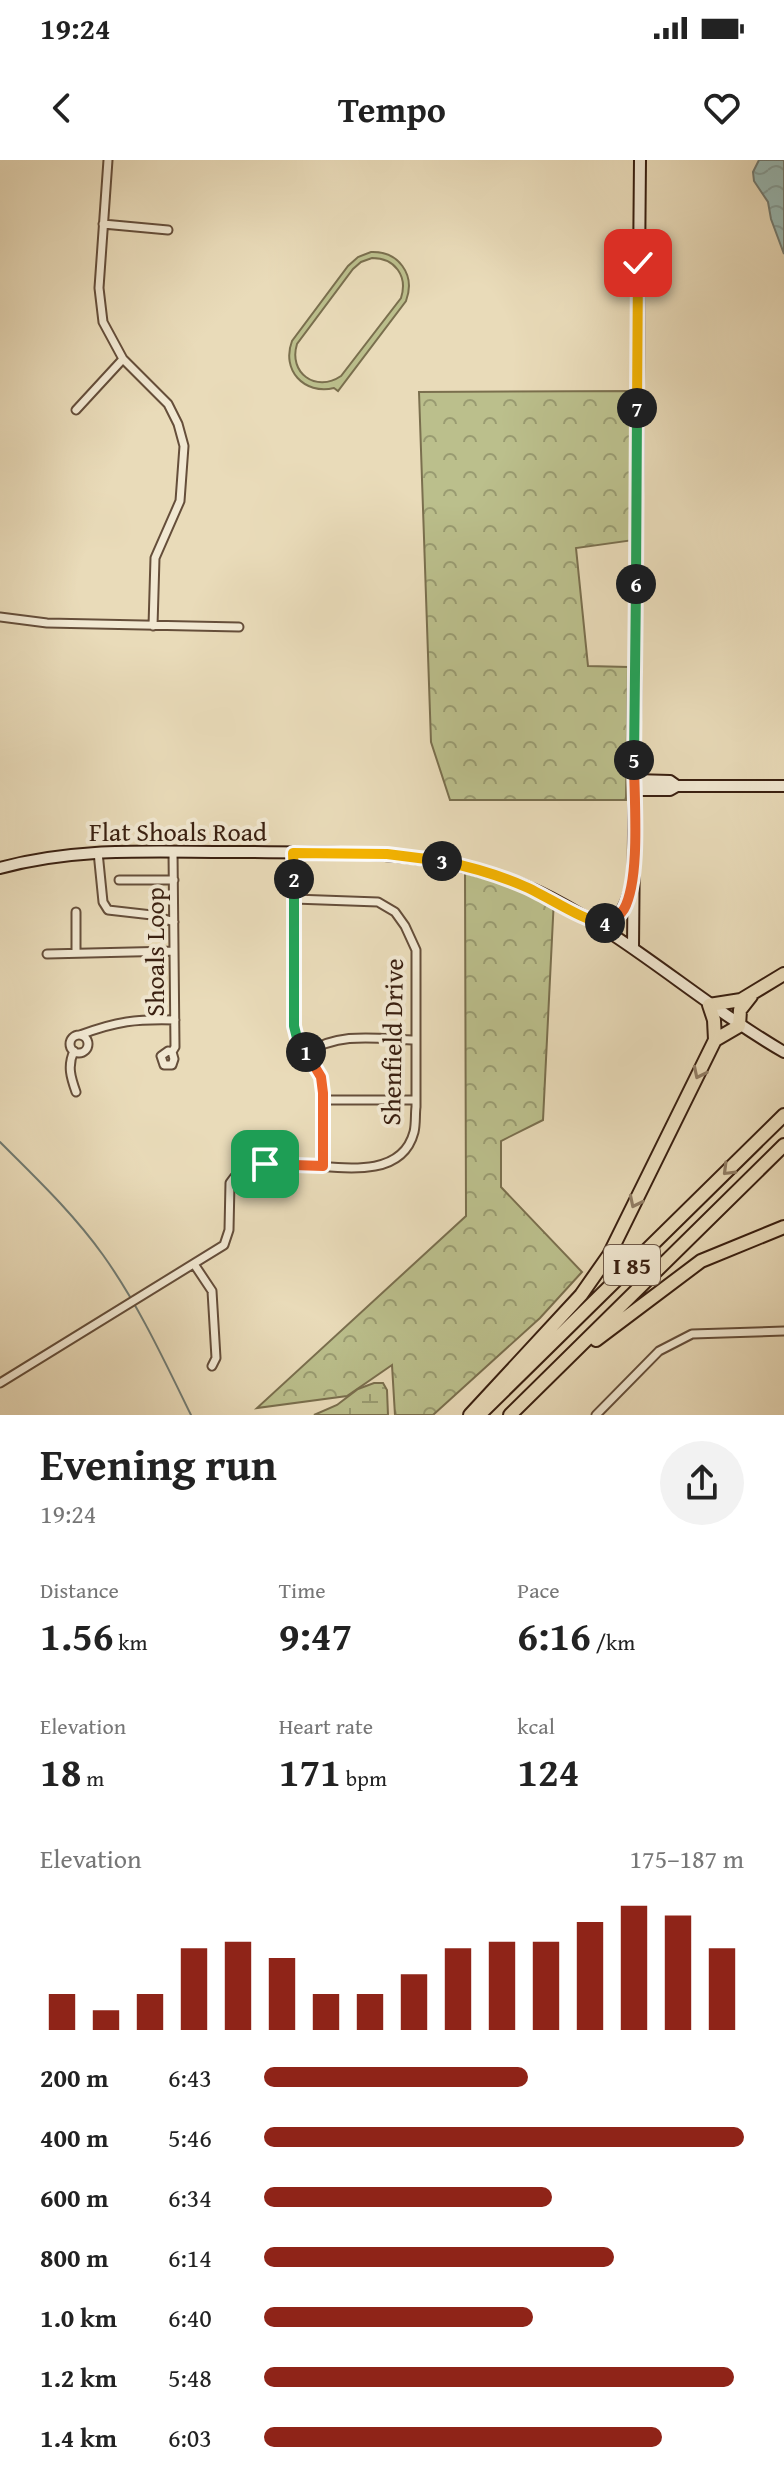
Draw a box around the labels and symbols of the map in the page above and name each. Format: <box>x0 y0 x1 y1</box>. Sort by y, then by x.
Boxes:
pin <box>604 229 672 297</box>
pin: 7 <box>617 388 657 428</box>
pin: 6 <box>616 564 656 604</box>
pin: 5 <box>614 740 654 780</box>
street label: Flat Shoals Road <box>89 812 267 851</box>
pin: 3 <box>422 841 462 881</box>
pin: 2 <box>274 859 314 899</box>
street label: Shoals Loop <box>135 887 174 1017</box>
pin: 4 <box>585 903 625 943</box>
street label: Shenfield Drive <box>371 958 413 1126</box>
pin: 1 <box>286 1032 326 1072</box>
one-way arrow <box>693 1065 708 1080</box>
pin <box>231 1130 299 1198</box>
one-way arrow <box>723 1161 737 1175</box>
one-way arrow <box>629 1194 645 1208</box>
road number: I 85 <box>604 1245 660 1285</box>

